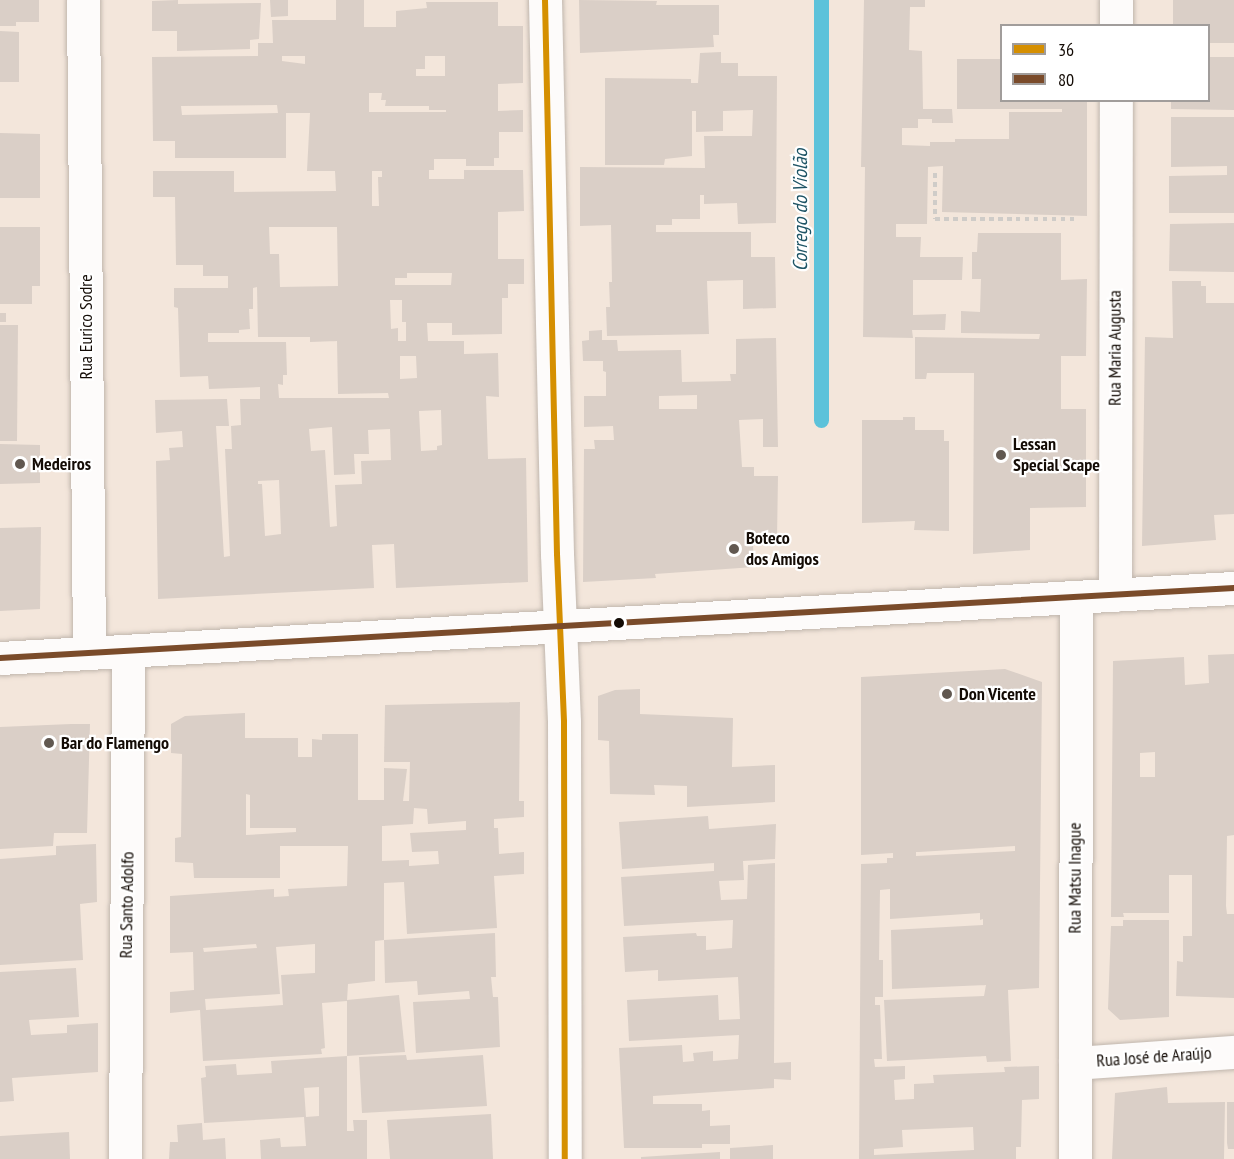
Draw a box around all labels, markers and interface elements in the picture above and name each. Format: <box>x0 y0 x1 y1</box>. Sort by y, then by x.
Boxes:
legend <box>1000 24 1210 102</box>
text: 36 <box>1058 38 1074 61</box>
text: 80 <box>1058 68 1074 91</box>
water label: Corrego do Violão <box>788 149 812 271</box>
street label: Rua Eurico Sodre <box>75 274 97 380</box>
street label: Rua Maria Augusta <box>1104 290 1126 406</box>
place label: Lessan Special Scape <box>1013 434 1100 476</box>
marker: Lessan Special Scape <box>994 448 1008 462</box>
place label: Medeiros <box>32 453 91 475</box>
marker: Medeiros <box>13 457 27 471</box>
place label: Boteco dos Amigos <box>746 528 819 570</box>
marker: Boteco dos Amigos <box>727 542 741 556</box>
unlabelled marker <box>613 617 625 629</box>
place label: Don Vicente <box>959 683 1036 705</box>
marker: Don Vicente <box>940 687 954 701</box>
place label: Bar do Flamengo <box>61 732 169 754</box>
marker: Bar do Flamengo <box>42 736 56 750</box>
street label: Rua Matsu Inague <box>1064 822 1086 934</box>
street label: Rua Santo Adolfo <box>115 851 139 959</box>
street label: Rua José de Araújo <box>1095 1042 1213 1072</box>

